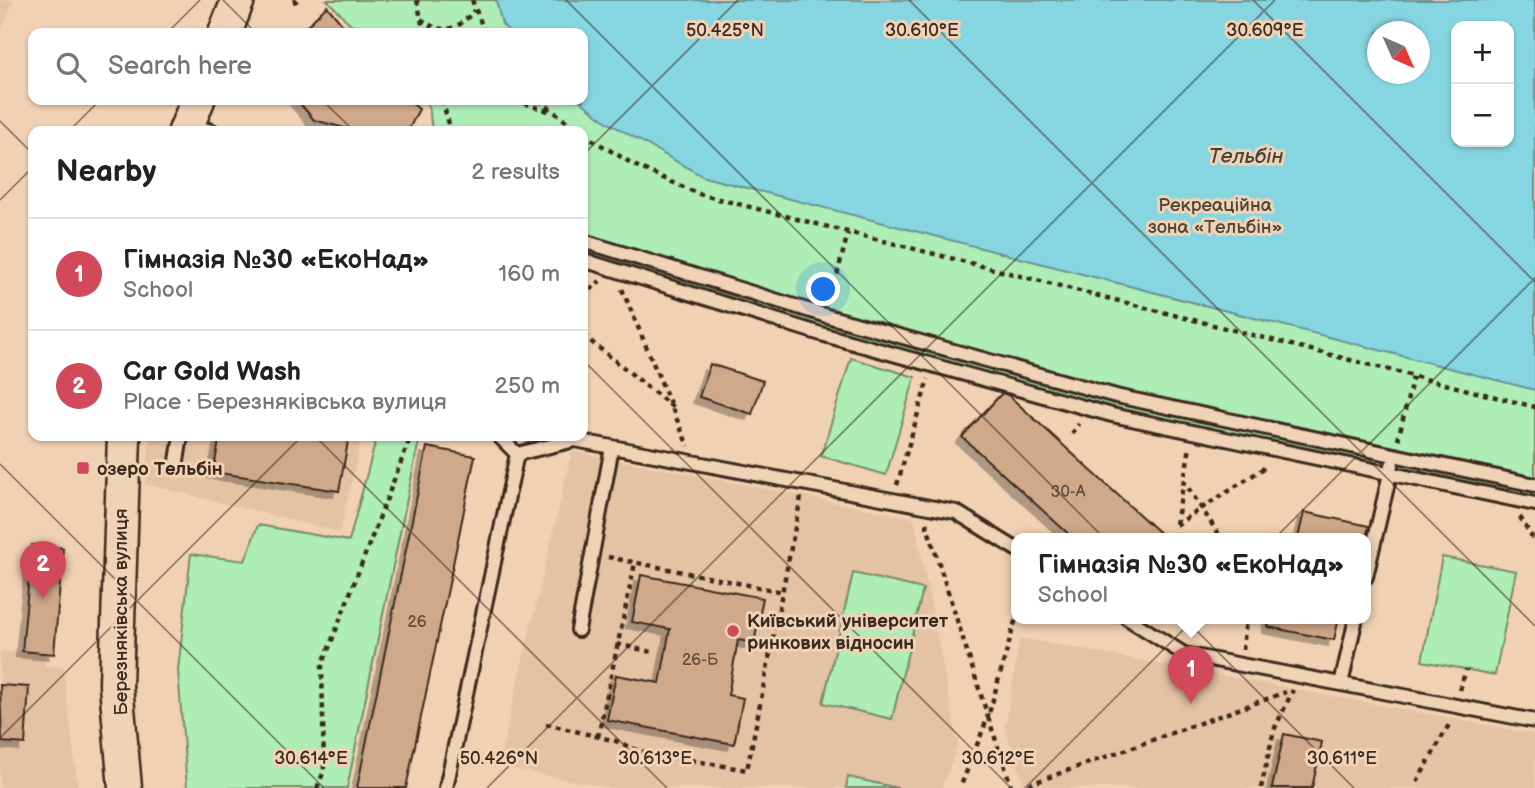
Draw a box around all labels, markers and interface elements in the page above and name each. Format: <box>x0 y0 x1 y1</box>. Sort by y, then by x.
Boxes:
text: 50.425°N <box>686 20 764 41</box>
text: 30.610°E <box>885 20 959 41</box>
text: 30.609°E <box>1226 20 1304 41</box>
north arrow <box>1367 21 1430 84</box>
map controls <box>1451 21 1514 147</box>
button: + <box>1451 21 1514 84</box>
search box <box>28 28 588 105</box>
icon: search <box>52 48 90 86</box>
text: Search here <box>108 51 252 82</box>
button: − <box>1451 84 1514 147</box>
water label: Тельбін <box>1209 144 1284 169</box>
text: Nearby <box>56 154 156 190</box>
text: 2 results <box>471 158 560 186</box>
park label: Рекреаційна зона «Тельбін» <box>1148 194 1282 239</box>
text: Гімназія №30 «ЕкоНад» <box>123 245 429 276</box>
text: 1 <box>74 260 84 288</box>
text: 160 m <box>498 260 560 288</box>
your location <box>806 272 840 306</box>
text: School <box>123 276 193 304</box>
text: Car Gold Wash <box>123 357 301 388</box>
text: 2 <box>72 372 86 400</box>
text: 250 m <box>494 372 560 400</box>
text: Place · Березняківська вулиця <box>123 388 447 416</box>
place label: озеро Тельбін <box>97 458 223 481</box>
marker: озеро Тельбін <box>75 460 91 476</box>
house number: 30-А <box>1051 483 1086 502</box>
street label: Березняківська вулиця <box>110 509 133 715</box>
popup <box>1011 533 1371 624</box>
pin: 2 <box>20 541 66 599</box>
text: Гімназія №30 «ЕкоНад» <box>1038 550 1344 581</box>
text: School <box>1038 581 1108 609</box>
place label: Київський університет ринкових відносин <box>747 610 948 655</box>
house number: 26 <box>407 613 427 632</box>
marker: Київський університет ринкових відносин <box>725 623 741 639</box>
pin: 1 <box>1168 646 1214 704</box>
house number: 26-Б <box>682 651 719 670</box>
text: 30.614°E <box>274 748 348 769</box>
text: 50.426°N <box>460 748 538 769</box>
text: 30.613°E <box>618 748 692 769</box>
text: 30.612°E <box>961 748 1035 769</box>
text: 30.611°E <box>1307 748 1377 769</box>

